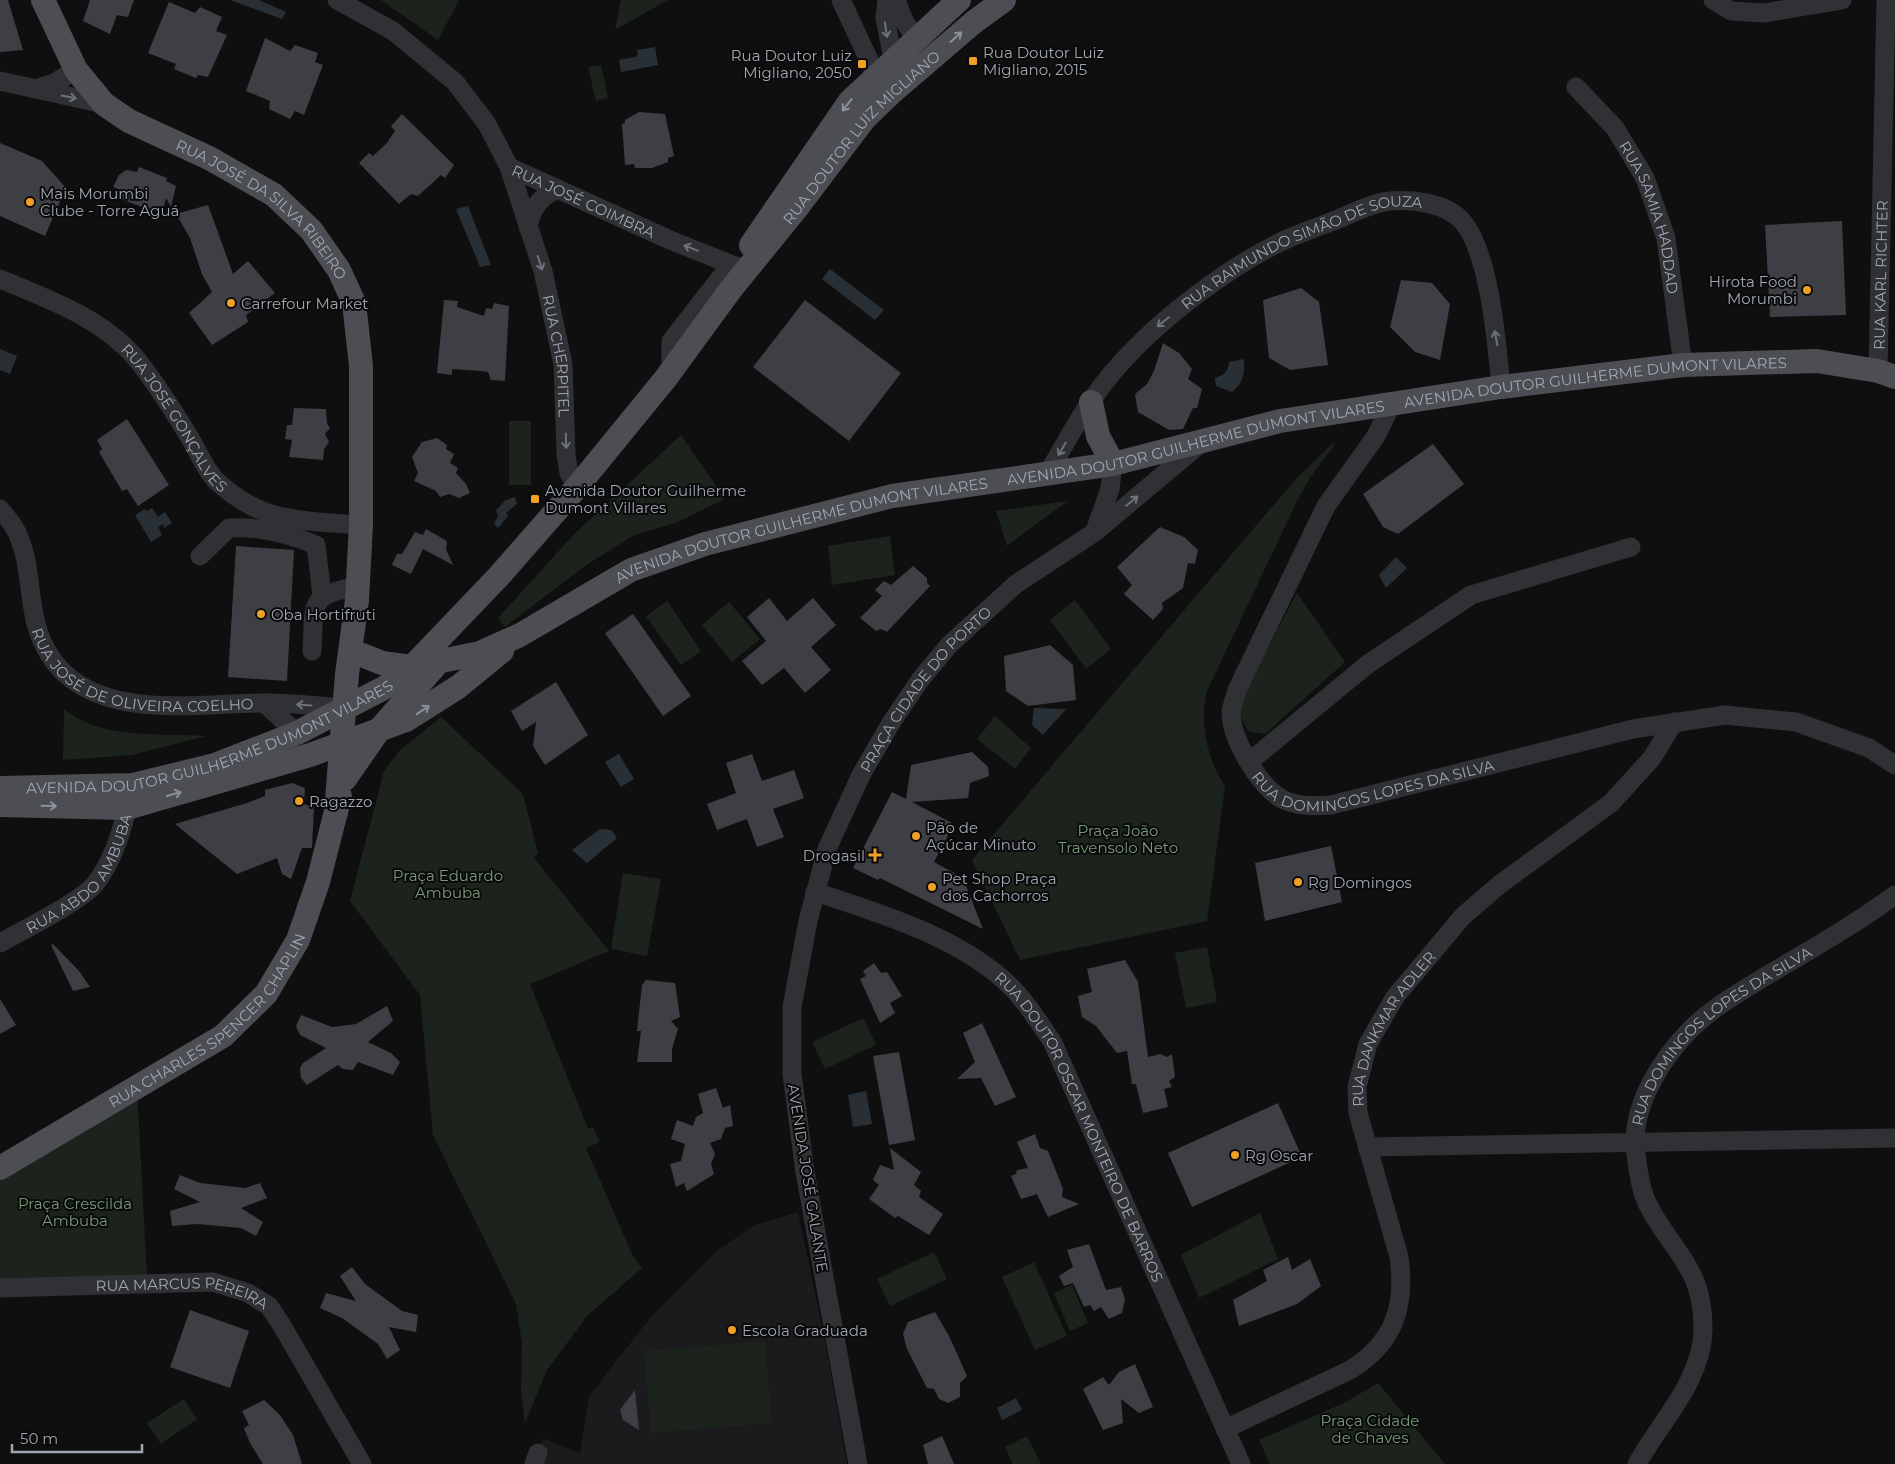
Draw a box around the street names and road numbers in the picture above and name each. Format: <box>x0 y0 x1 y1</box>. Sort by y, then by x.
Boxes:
street label: RUA DOUTOR LUIZ MIGLIANO <box>778 46 944 228</box>
street label: RUA JOSÉ DA SILVA RIBEIRO <box>173 135 351 282</box>
street label: RUA SAMIA HADDAD <box>1615 137 1683 295</box>
street label: RUA JOSÉ COIMBRA <box>509 160 658 242</box>
street label: RUA RAIMUNDO SIMÃO DE SOUZA <box>1177 191 1424 313</box>
street label: RUA KARL RICHTER <box>1869 200 1891 350</box>
street label: RUA CHERPITEL <box>539 293 574 417</box>
street label: RUA JOSÉ GONÇALVES <box>118 339 232 496</box>
street label: AVENIDA DOUTOR GUILHERME DUMONT VILARES <box>1402 352 1787 411</box>
street label: AVENIDA DOUTOR GUILHERME DUMONT VILARES <box>1005 396 1386 489</box>
street label: AVENIDA DOUTOR GUILHERME DUMONT VILARES <box>611 473 989 587</box>
street label: PRAÇA CIDADE DO PORTO <box>855 602 995 775</box>
street label: RUA JOSÉ DE OLIVEIRA COELHO <box>28 625 254 715</box>
street label: AVENIDA DOUTOR GUILHERME DUMONT VILARES <box>26 675 396 797</box>
street label: RUA DOMINGOS LOPES DA SILVA <box>1248 753 1504 775</box>
street label: RUA ABDO AMBUBA <box>22 811 135 937</box>
street label: RUA CHARLES SPENCER CHAPLIN <box>105 931 309 1111</box>
street label: RUA DOMINGOS LOPES DA SILVA <box>1627 942 1815 1127</box>
street label: RUA DANKMAR ADLER <box>1347 947 1439 1107</box>
street label: RUA DOUTOR OSCAR MONTEIRO DE BARROS <box>991 967 1168 1285</box>
street label: AVENIDA JOSÉ GALANTE <box>784 1083 832 1273</box>
street label: RUA MARCUS PEREIRA <box>95 1272 272 1313</box>

